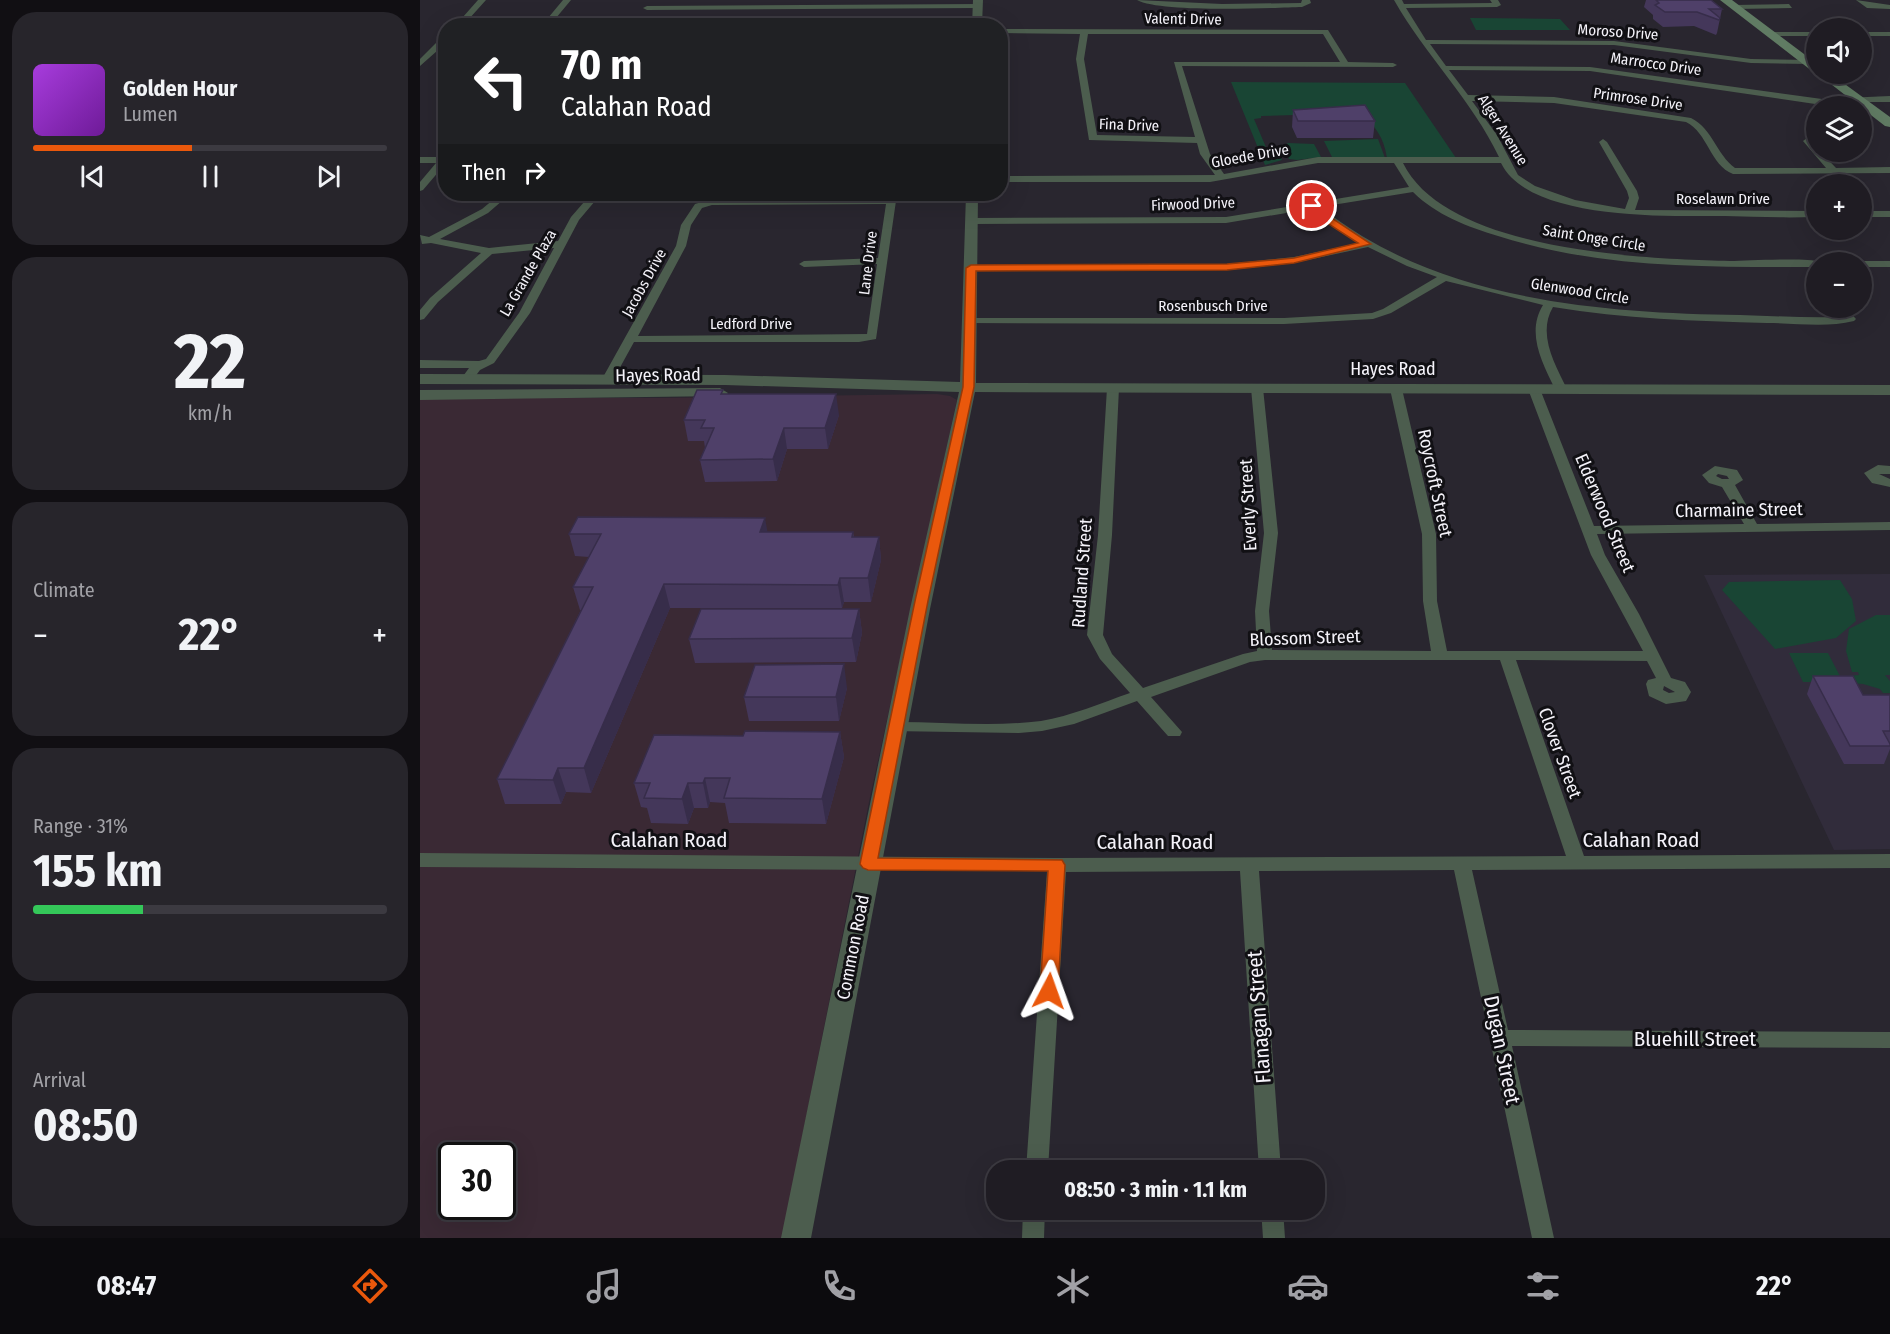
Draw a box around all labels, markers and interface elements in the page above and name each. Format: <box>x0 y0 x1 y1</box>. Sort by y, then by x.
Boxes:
street label: Valenti Drive <box>1144 9 1222 29</box>
map controls <box>1806 18 1872 318</box>
button: sound <box>1806 18 1872 84</box>
street label: Moroso Drive <box>1577 20 1659 44</box>
text: 70 m <box>561 40 642 90</box>
icon: left <box>462 42 540 120</box>
street label: Marrocco Drive <box>1609 49 1703 79</box>
text: Golden Hour <box>123 75 237 102</box>
street label: Primrose Drive <box>1592 84 1684 114</box>
text: Calahan Road <box>561 91 712 123</box>
street label: Alger Avenue <box>1474 91 1532 169</box>
button: layers <box>1806 96 1872 162</box>
text: Lumen <box>123 102 178 126</box>
street label: Fina Drive <box>1099 115 1159 135</box>
street label: Gloede Drive <box>1210 140 1290 172</box>
icon: right <box>518 156 551 189</box>
text: Then <box>462 159 506 186</box>
icon: previous <box>76 160 109 193</box>
icon: pause <box>194 160 227 193</box>
icon: next <box>312 160 345 193</box>
button: + <box>1806 174 1872 240</box>
pin <box>1286 180 1337 231</box>
icon: arrive <box>1295 189 1328 222</box>
street label: Roselawn Drive <box>1676 190 1770 208</box>
street label: Firwood Drive <box>1151 194 1235 214</box>
street label: Saint Onge Circle <box>1541 221 1647 255</box>
street label: La Grande Plaza <box>496 226 560 320</box>
street label: Lane Drive <box>855 230 881 296</box>
street label: Jacobs Drive <box>618 246 670 320</box>
button: − <box>1806 252 1872 318</box>
street label: Glenwood Circle <box>1530 274 1630 308</box>
street label: Rosenbusch Drive <box>1158 297 1268 315</box>
text: 22 <box>174 315 246 409</box>
street label: Ledford Drive <box>710 315 792 333</box>
street label: Hayes Road <box>1350 358 1436 380</box>
street label: Hayes Road <box>615 363 701 387</box>
text: km/h <box>188 401 232 425</box>
street label: Roycroft Street <box>1413 427 1457 539</box>
street label: Elderwood Street <box>1570 450 1640 576</box>
street label: Everly Street <box>1235 458 1261 552</box>
street label: Charmaine Street <box>1675 498 1803 522</box>
street label: Rudland Street <box>1067 517 1097 629</box>
text: Climate <box>33 578 95 602</box>
text: 22° <box>179 608 241 662</box>
text: − <box>33 616 48 656</box>
text: + <box>372 616 387 656</box>
street label: Blossom Street <box>1249 625 1361 651</box>
street label: Clover Street <box>1533 705 1587 801</box>
text: Range · 31% <box>33 814 128 838</box>
street label: Calahan Road <box>610 827 728 853</box>
street label: Calahan Road <box>1582 827 1700 853</box>
street label: Calahan Road <box>1096 829 1214 855</box>
text: 155 km <box>33 844 163 898</box>
street label: Common Road <box>832 893 874 1001</box>
street label: Flanagan Street <box>1241 949 1277 1084</box>
position arrow <box>1017 959 1081 1023</box>
street label: Dugan Street <box>1478 993 1526 1107</box>
street label: Bluehill Street <box>1634 1026 1756 1052</box>
text: Arrival <box>33 1068 86 1092</box>
text: 08:50 <box>33 1098 139 1152</box>
speed limit sign: 30 <box>438 1142 516 1220</box>
text: 08:50 · 3 min · 1.1 km <box>1064 1176 1247 1203</box>
icon: directions <box>349 1265 391 1307</box>
icon: music <box>583 1265 625 1307</box>
icon: phone <box>818 1265 860 1307</box>
icon: climate <box>1052 1265 1094 1307</box>
icon: car <box>1287 1265 1329 1307</box>
icon: filters <box>1522 1265 1564 1307</box>
text: 08:47 <box>96 1270 156 1302</box>
text: 22° <box>1756 1270 1794 1302</box>

